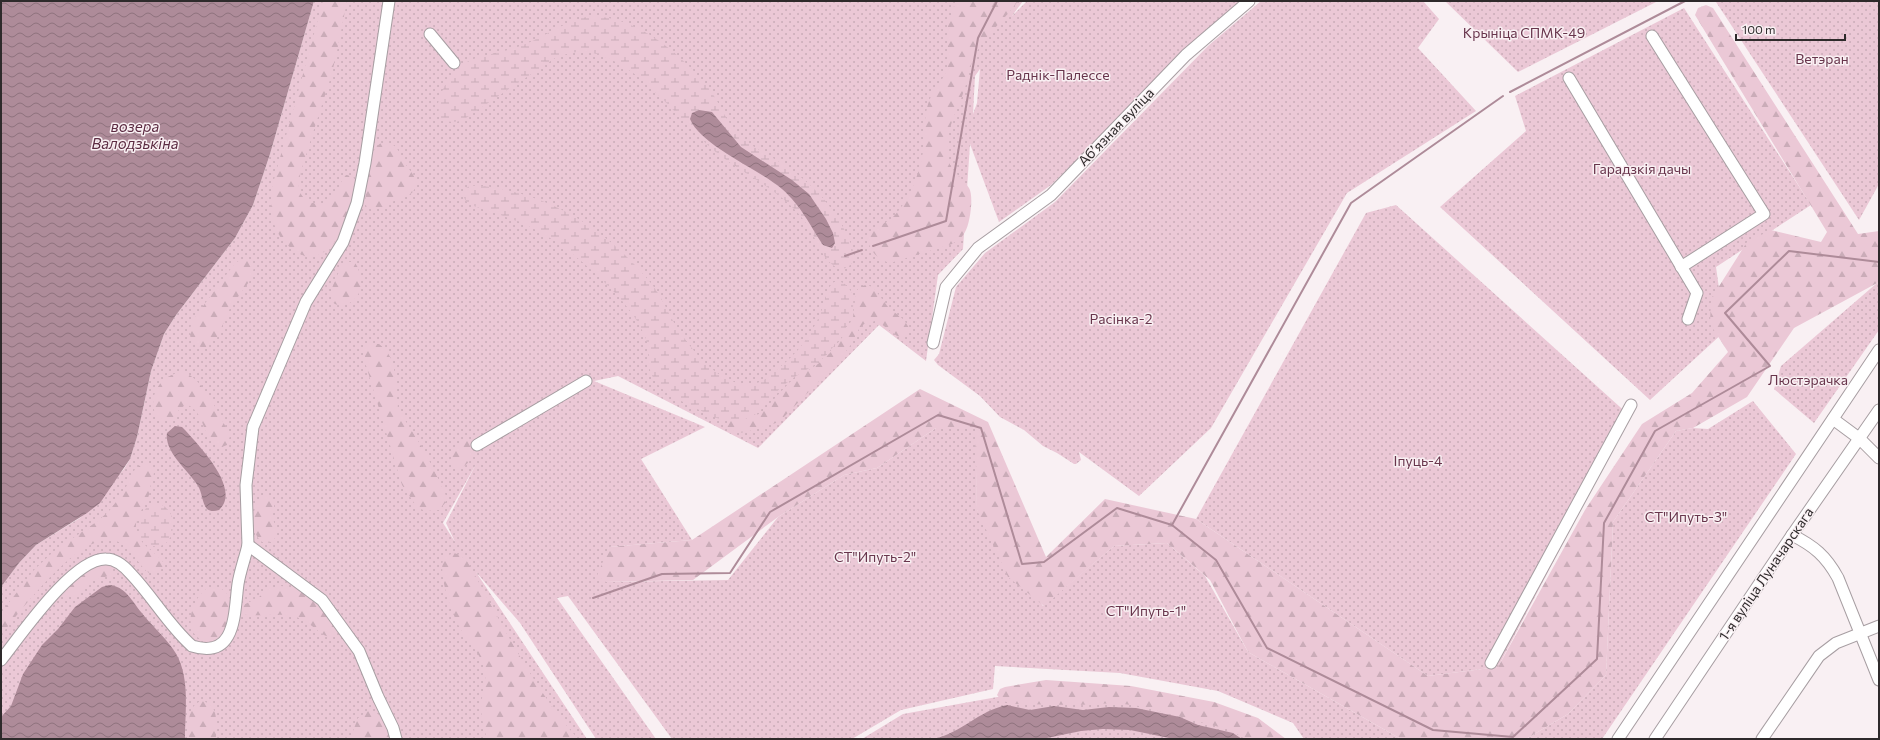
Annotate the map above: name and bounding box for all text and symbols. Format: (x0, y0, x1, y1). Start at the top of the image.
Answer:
scale bar (1736, 16, 1845, 42)
text: 100 m (1742, 22, 1776, 36)
park label: Крыніца СПМК-49 (1463, 24, 1585, 41)
park label: Ветэран (1795, 50, 1849, 67)
park label: Раднік-Палессе (1006, 66, 1110, 83)
street label: Абʼязная вуліца (1074, 84, 1157, 169)
water label: возера Валодзькіна (92, 117, 179, 152)
park label: Гарадзкія дачы (1593, 160, 1691, 177)
park label: Расінка-2 (1090, 310, 1153, 327)
park label: Люстэрачка (1768, 371, 1848, 388)
park label: Іпуць-4 (1394, 452, 1443, 469)
street label: 1-я вуліца Луначарскага (1715, 504, 1816, 643)
park label: СТ"Ипуть-3" (1645, 508, 1727, 525)
park label: СТ"Ипуть-2" (834, 548, 916, 565)
park label: СТ"Ипуть-1" (1106, 602, 1186, 619)

